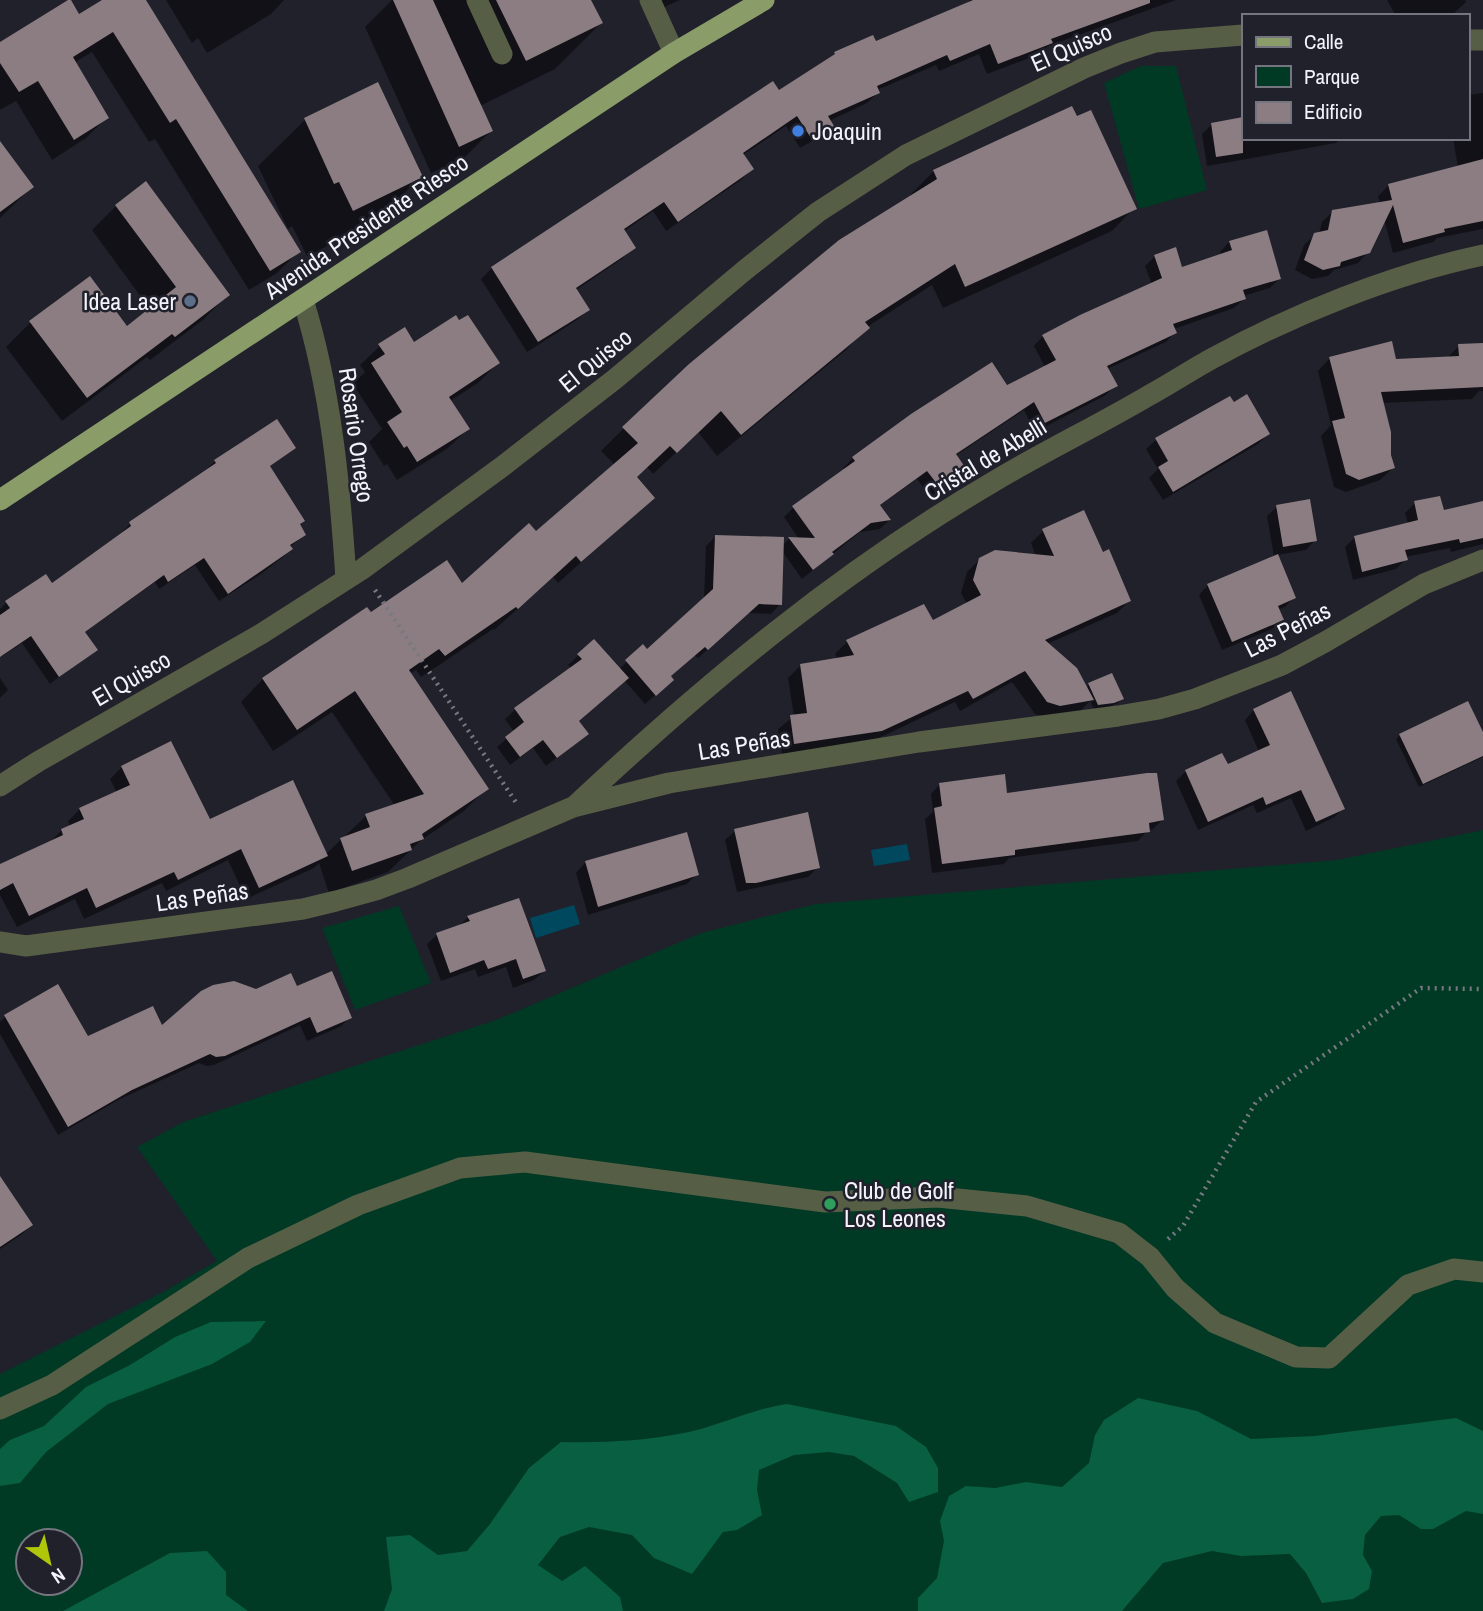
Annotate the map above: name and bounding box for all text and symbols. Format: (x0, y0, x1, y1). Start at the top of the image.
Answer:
legend (1242, 14, 1469, 140)
street label: El Quisco (1026, 15, 1116, 79)
text: Calle (1304, 27, 1343, 56)
text: Parque (1304, 62, 1360, 91)
text: Edificio (1304, 97, 1362, 126)
place label: Joaquin (812, 115, 882, 147)
marker: Joaquin (790, 123, 806, 139)
street label: Avenida Presidente Riesco (257, 146, 474, 307)
place label: Idea Laser (83, 285, 176, 317)
marker: Idea Laser (182, 293, 198, 309)
street label: El Quisco (552, 321, 638, 399)
street label: Rosario Orrego (332, 366, 382, 504)
street label: Cristal de Abelli (918, 410, 1052, 508)
street label: Las Peñas (1238, 594, 1336, 664)
street label: El Quisco (86, 643, 176, 713)
street label: Las Peñas (696, 721, 792, 767)
street label: Las Peñas (154, 874, 250, 918)
place label: Club de Golf Los Leones (844, 1174, 954, 1234)
marker: Club de Golf Los Leones (822, 1196, 838, 1212)
north arrow (14, 1527, 84, 1597)
text: N (47, 1562, 70, 1590)

